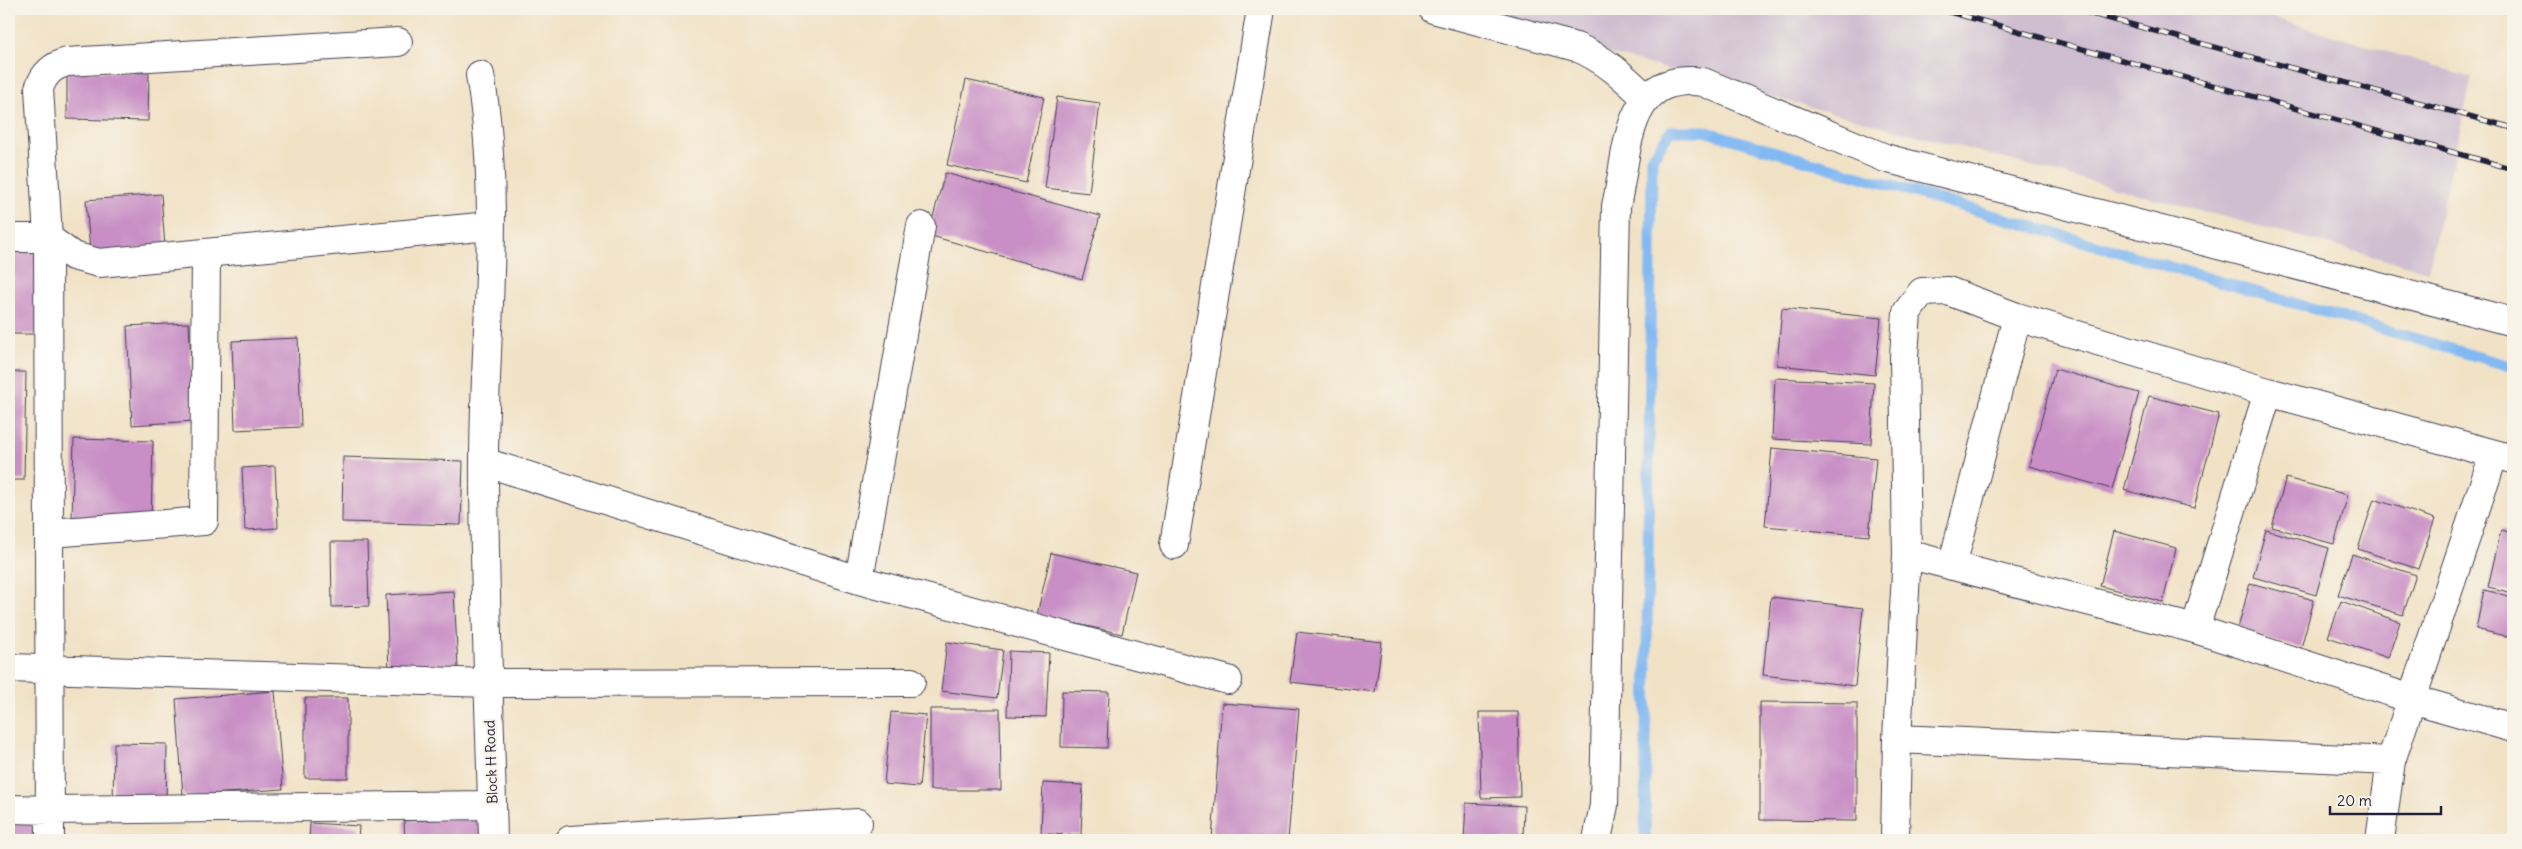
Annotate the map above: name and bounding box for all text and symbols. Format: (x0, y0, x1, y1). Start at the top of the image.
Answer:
street label: Block H Road (481, 720, 501, 804)
scale bar (2330, 784, 2441, 816)
text: 20 m (2337, 791, 2372, 810)

